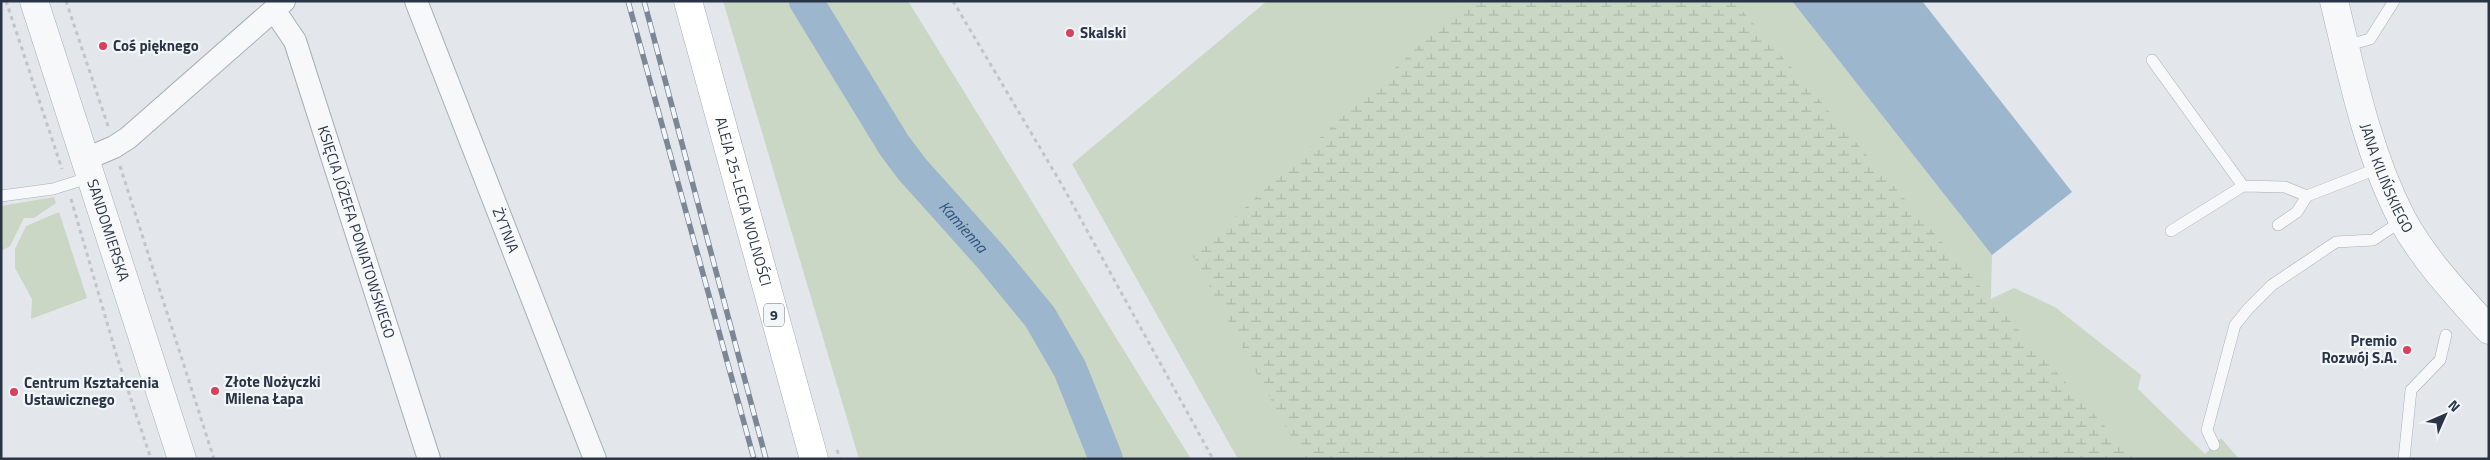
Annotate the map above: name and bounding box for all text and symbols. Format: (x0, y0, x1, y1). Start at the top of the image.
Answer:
place label: Skalski (1080, 21, 1126, 44)
marker: Skalski (1064, 27, 1076, 39)
place label: Coś pięknego (113, 34, 199, 57)
marker: Coś pięknego (97, 40, 109, 52)
street label: ALEJA 25-LECIA WOLNOŚCI (709, 114, 778, 289)
street label: JANA KILIŃSKIEGO (2354, 120, 2420, 237)
street label: KSIĘCIA JÓZEFA PONIATOWSKIEGO (312, 122, 402, 341)
street label: SANDOMIERSKA (81, 176, 136, 284)
water label: Kamienna (934, 195, 994, 259)
street label: ŻYTNIA (487, 204, 525, 256)
road number: 9 (764, 304, 784, 326)
place label: Premio Rozwój S.A. (2321, 329, 2397, 369)
marker: Premio Rozwój S.A. (2401, 344, 2413, 356)
place label: Złote Nożyczki Milena Łapa (225, 370, 321, 410)
place label: Centrum Kształcenia Ustawicznego (24, 371, 159, 411)
marker: Złote Nożyczki Milena Łapa (209, 385, 221, 397)
marker: Centrum Kształcenia Ustawicznego (8, 386, 20, 398)
north arrow (2420, 390, 2470, 440)
text: N (2444, 395, 2465, 416)

